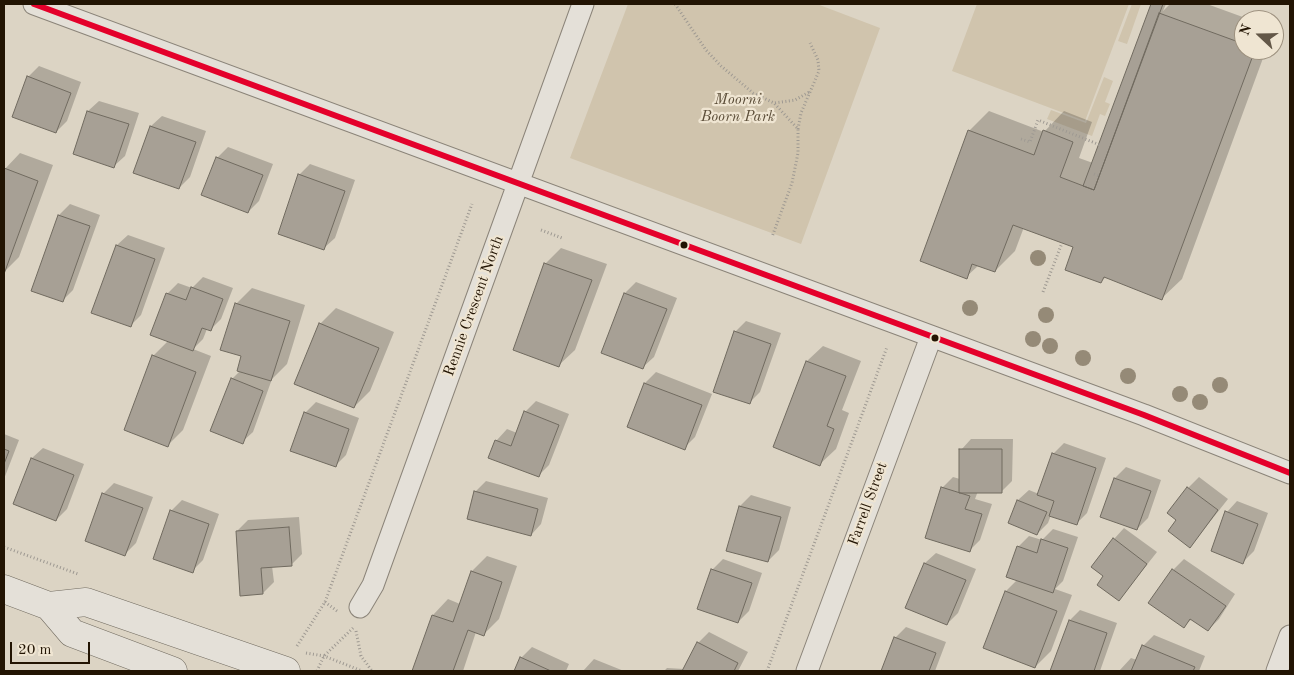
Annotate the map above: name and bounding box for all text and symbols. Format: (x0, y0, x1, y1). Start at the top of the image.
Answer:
north arrow (1234, 10, 1284, 60)
text: N (1237, 22, 1254, 37)
park label: Moorni Boorn Park (701, 91, 775, 126)
street label: Rennie Crescent North (440, 233, 508, 379)
unlabelled marker (679, 240, 689, 250)
unlabelled marker (930, 333, 940, 343)
street label: Farrell Street (845, 460, 891, 548)
scale bar (12, 632, 92, 664)
text: 20 m (18, 643, 52, 658)

